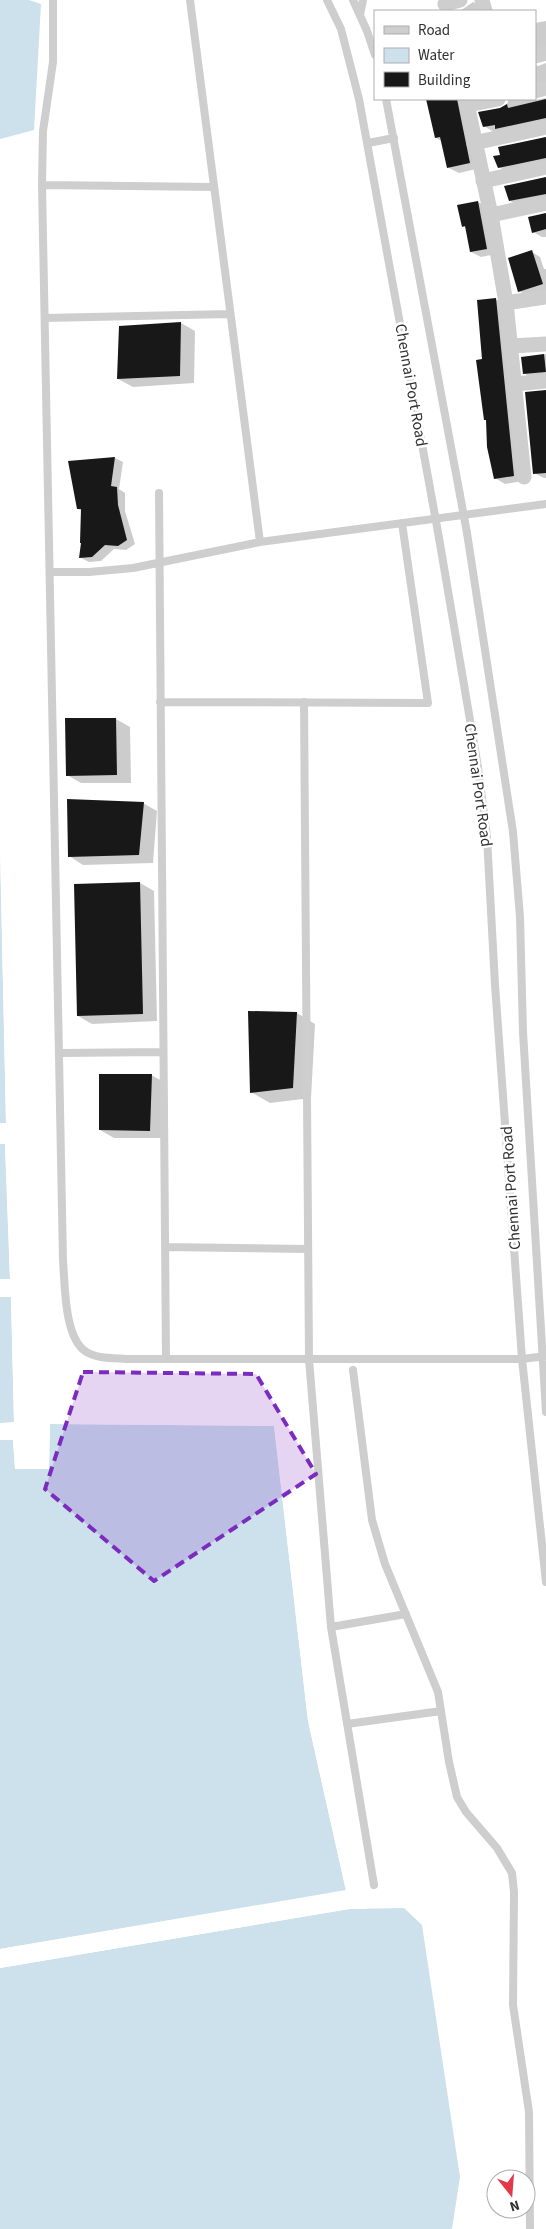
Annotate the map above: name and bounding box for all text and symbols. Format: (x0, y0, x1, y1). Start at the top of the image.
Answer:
legend (374, 10, 536, 100)
text: Road (418, 20, 450, 41)
text: Water (418, 45, 455, 66)
text: Building (418, 70, 471, 91)
street label: Chennai Port Road (389, 322, 433, 448)
street label: Chennai Port Road (458, 722, 498, 848)
street label: Chennai Port Road (496, 1125, 526, 1251)
north arrow (486, 2169, 536, 2219)
text: N (507, 2195, 522, 2216)

